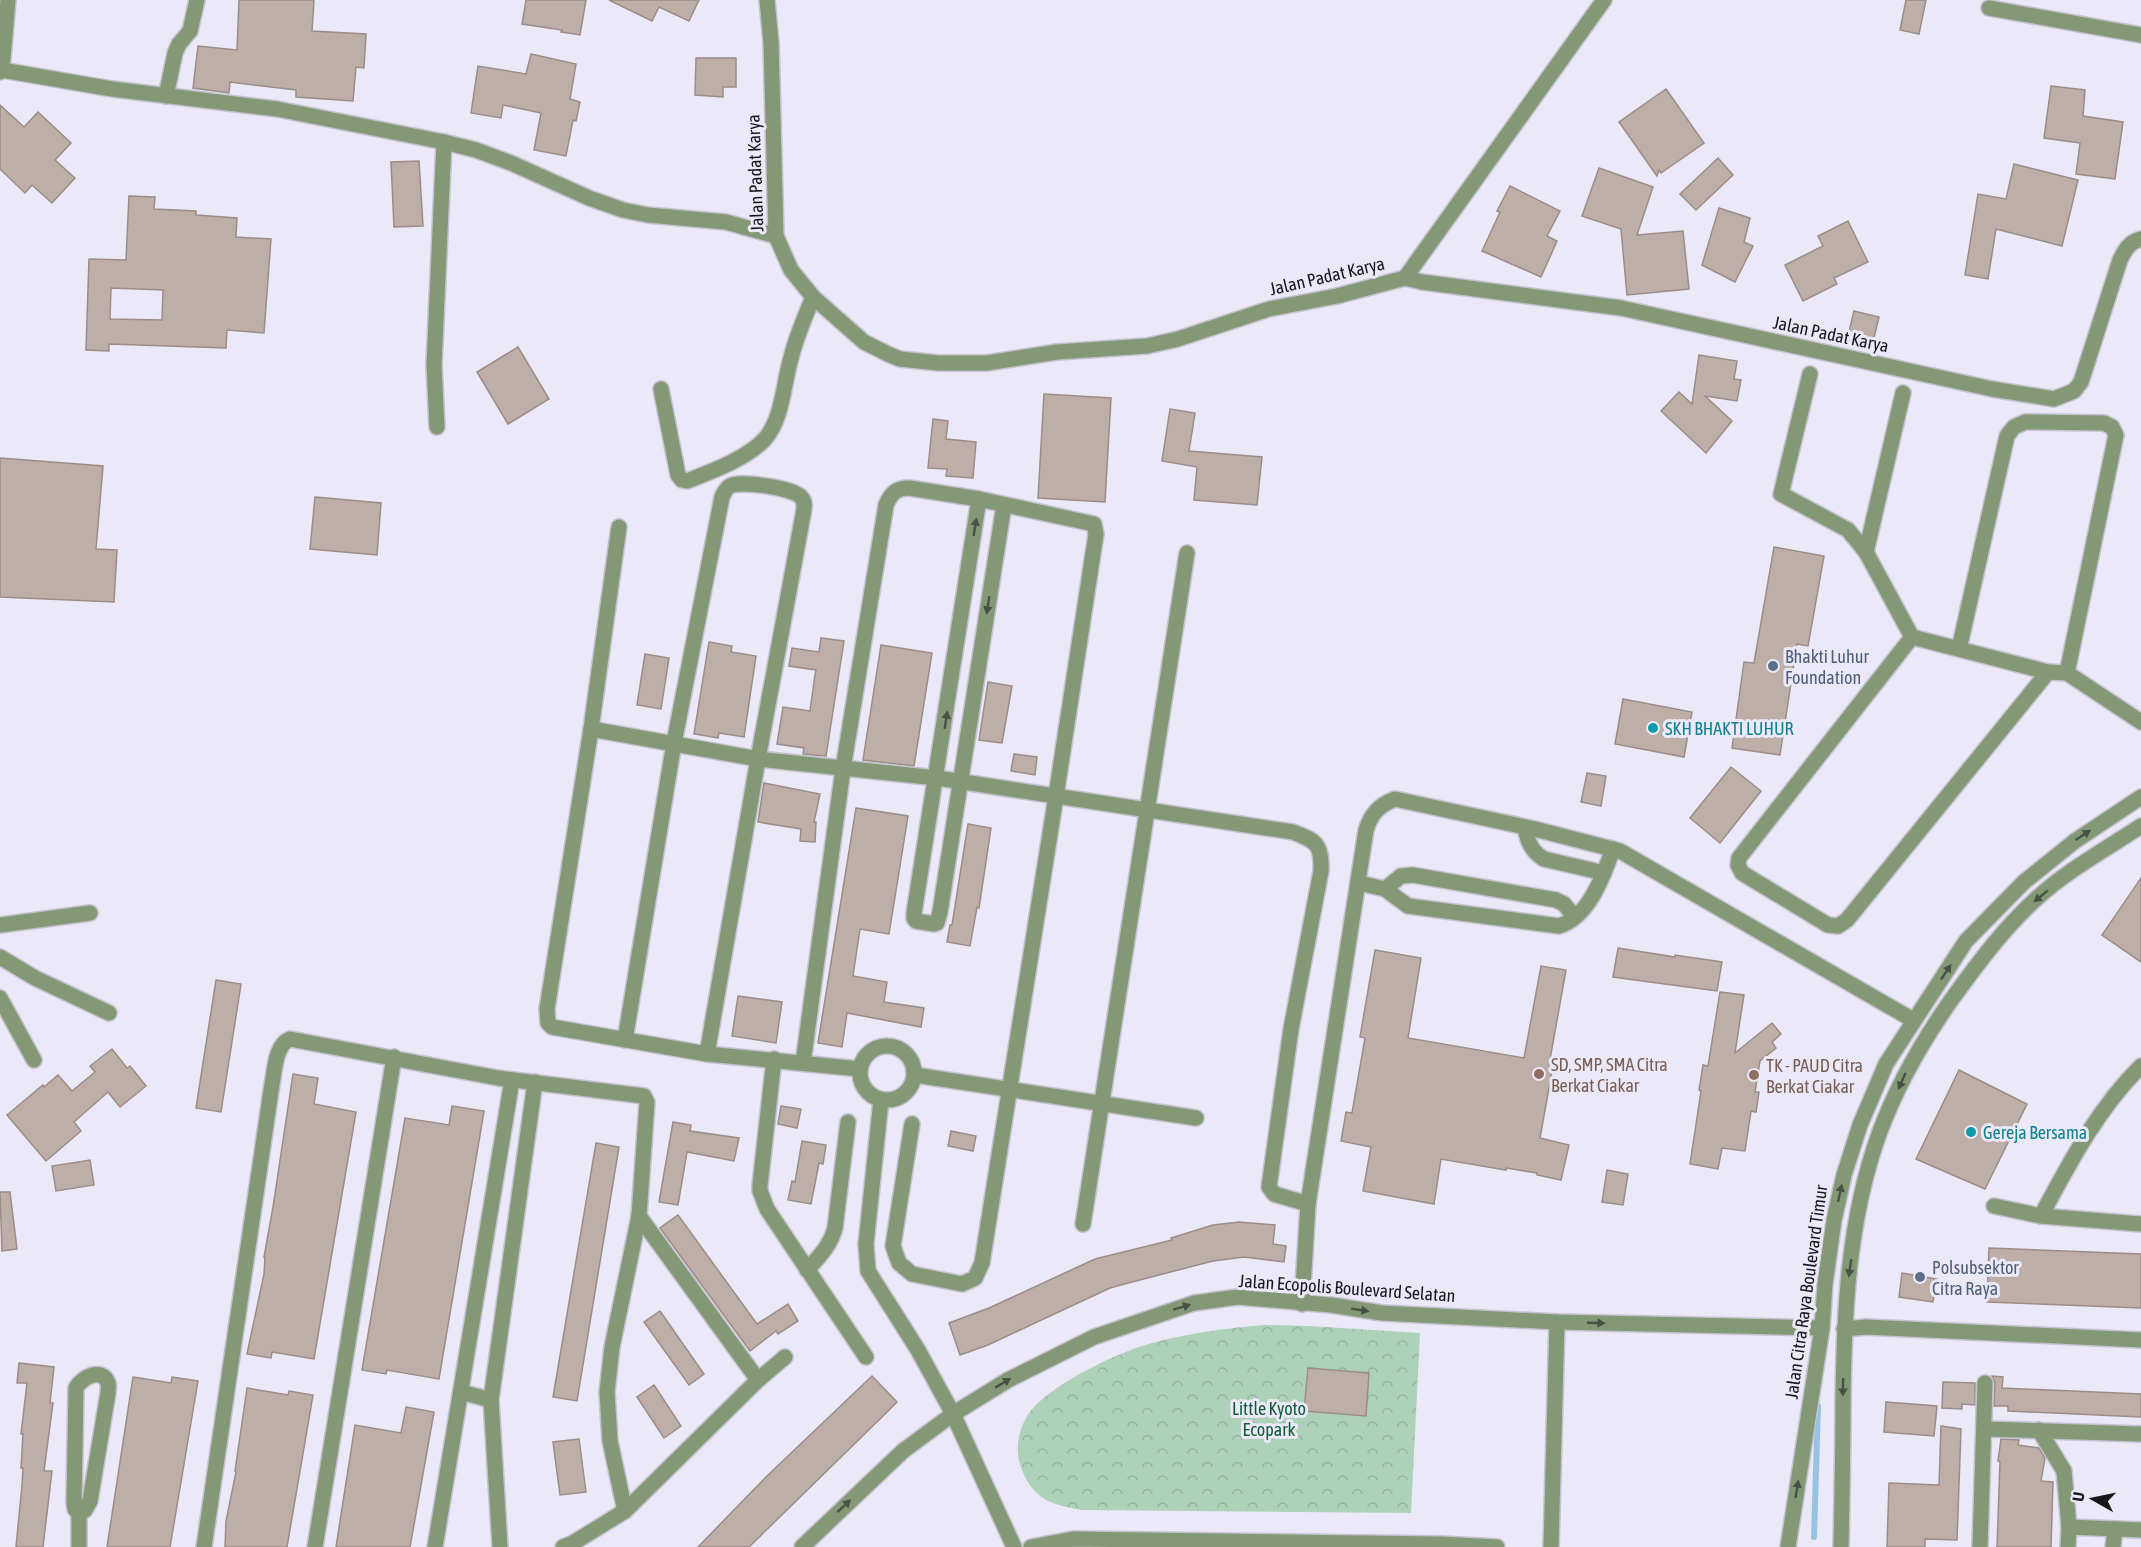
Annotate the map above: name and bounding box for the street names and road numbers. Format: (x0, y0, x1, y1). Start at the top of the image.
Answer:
street label: Jalan Padat Karya (742, 114, 768, 232)
street label: Jalan Padat Karya (1267, 253, 1387, 299)
street label: Jalan Padat Karya (1771, 312, 1891, 356)
street label: Jalan Citra Raya Boulevard Timur (1781, 1183, 1832, 1400)
street label: Jalan Ecopolis Boulevard Selatan (1238, 1270, 1456, 1306)

